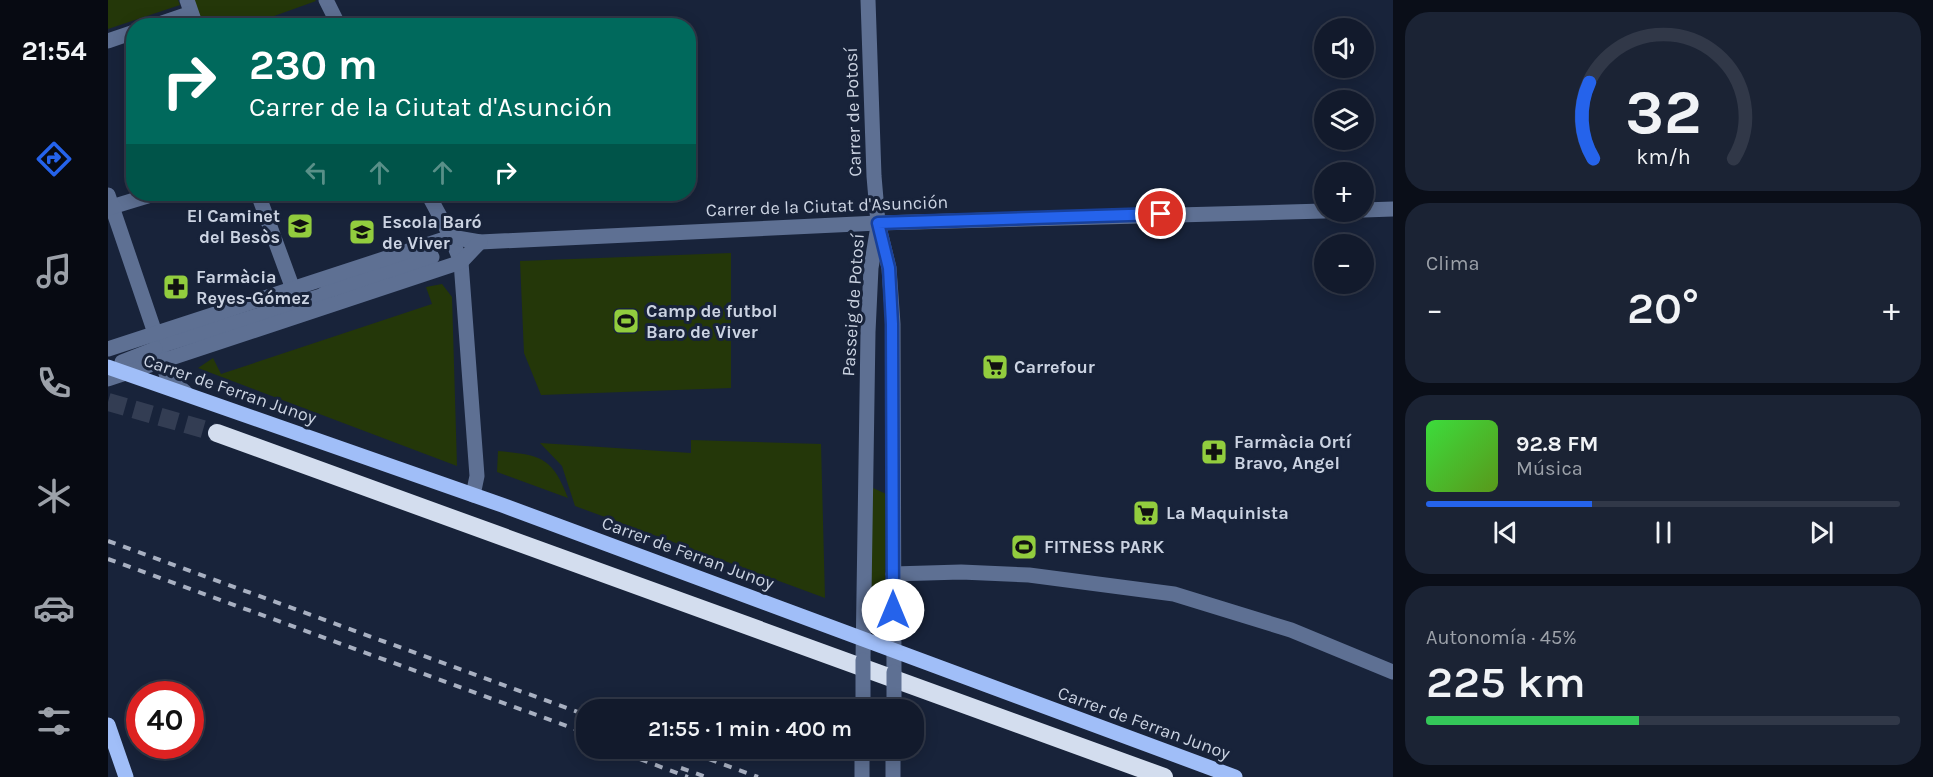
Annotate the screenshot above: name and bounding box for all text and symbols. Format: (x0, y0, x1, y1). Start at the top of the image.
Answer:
map controls (1314, 18, 1374, 294)
button: sound (1314, 18, 1374, 78)
text: 21:54 (21, 35, 87, 67)
text: 230 m (249, 40, 378, 90)
icon: right (150, 42, 228, 120)
street label: Carrer de Potosí (840, 46, 866, 177)
text: 32 (1625, 76, 1701, 149)
button: layers (1314, 90, 1374, 150)
text: Carrer de la Ciutat d'Asunción (249, 91, 613, 123)
icon: directions (33, 138, 75, 180)
text: km/h (1636, 144, 1690, 169)
icon: left (300, 156, 333, 189)
icon: ahead (363, 156, 396, 189)
icon: ahead (426, 156, 459, 189)
icon: right (489, 156, 522, 189)
button: + (1314, 162, 1374, 222)
pin (1135, 188, 1186, 239)
street label: Carrer de la Ciutat d'Asunción (705, 191, 949, 221)
icon: arrive (1144, 197, 1177, 230)
place label: El Caminet del Besòs (187, 205, 280, 248)
school or university icon: El Caminet del Besòs (285, 211, 315, 241)
place label: Escola Baró de Viver (382, 211, 482, 254)
school or university icon: Escola Baró de Viver (347, 217, 377, 247)
street label: Passeig de Potosí (837, 232, 869, 377)
button: − (1314, 234, 1374, 294)
icon: music (33, 250, 75, 292)
text: Clima (1426, 252, 1480, 275)
place label: Farmàcia Reyes-Gómez (196, 266, 310, 309)
pharmacy icon: Farmàcia Reyes-Gómez (161, 272, 191, 302)
text: 20° (1627, 282, 1699, 334)
text: − (1426, 290, 1443, 328)
text: + (1883, 290, 1900, 328)
place label: Camp de futbol Baro de Viver (646, 300, 777, 343)
sports icon: Camp de futbol Baro de Viver (611, 306, 641, 336)
street label: Carrer de Ferran Junoy (141, 349, 320, 429)
supermarket icon: Carrefour (980, 352, 1010, 382)
place label: Carrefour (1014, 356, 1095, 378)
icon: phone (33, 362, 75, 404)
place label: Farmàcia Ortí Bravo, Angel (1234, 431, 1353, 474)
text: 92.8 FM (1516, 431, 1599, 457)
pharmacy icon: Farmàcia Ortí Bravo, Angel (1199, 437, 1229, 467)
text: Música (1516, 457, 1583, 480)
icon: climate (33, 475, 75, 517)
supermarket icon: La Maquinista (1131, 498, 1161, 528)
place label: La Maquinista (1166, 502, 1289, 524)
street label: Carrer de Ferran Junoy (599, 512, 778, 595)
icon: previous (1489, 516, 1522, 549)
icon: pause (1647, 516, 1680, 549)
icon: next (1805, 516, 1838, 549)
sports icon: FITNESS PARK (1009, 532, 1039, 562)
place label: FITNESS PARK (1044, 536, 1164, 558)
position arrow (861, 578, 925, 642)
icon: car (33, 587, 75, 629)
text: Autonomía · 45% (1426, 626, 1577, 649)
text: 225 km (1426, 656, 1586, 708)
speed limit sign: 40 (126, 681, 204, 759)
street label: Carrer de Ferran Junoy (1055, 682, 1234, 765)
icon: filters (33, 700, 75, 742)
text: 21:55 · 1 min · 400 m (648, 716, 852, 742)

